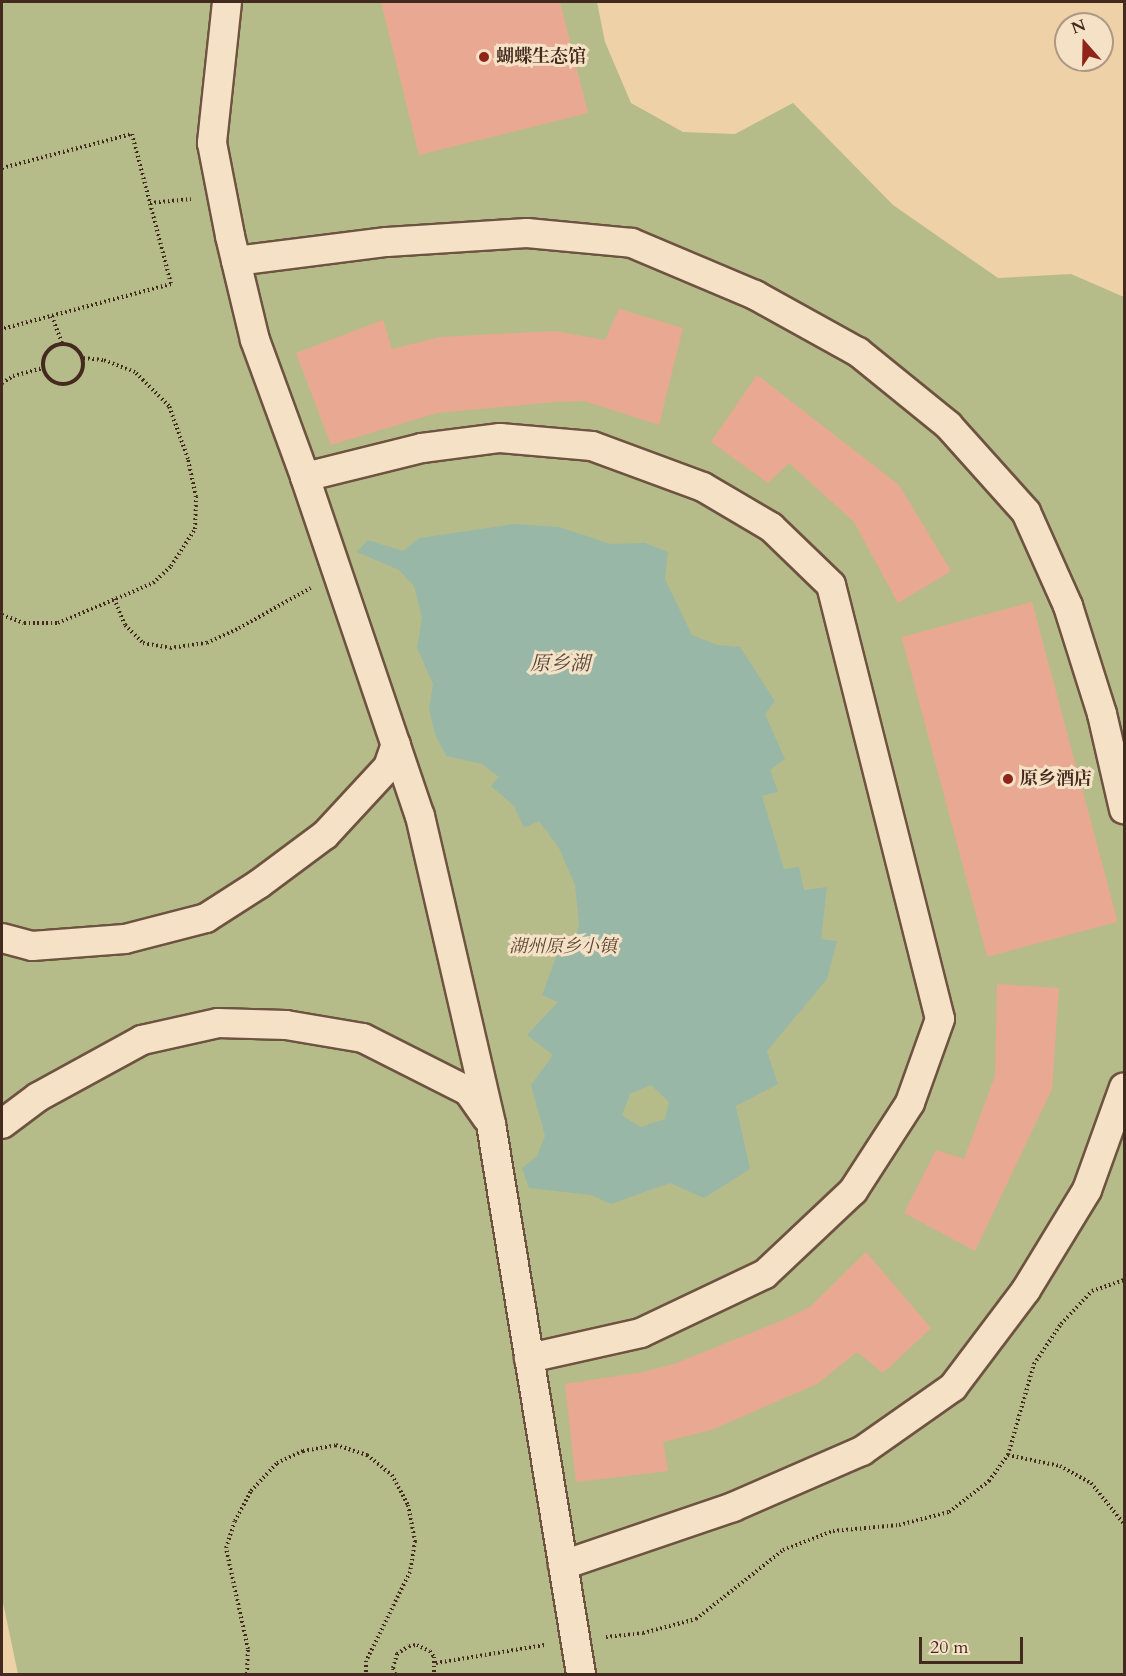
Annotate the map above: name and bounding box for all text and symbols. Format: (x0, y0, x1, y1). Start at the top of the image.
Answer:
north arrow (1054, 12, 1114, 72)
text: N (1068, 14, 1089, 40)
place label: 蝴蝶生态馆 (496, 46, 586, 68)
marker: 蝴蝶生态馆 (477, 50, 491, 64)
water label: 原乡湖 (530, 651, 590, 675)
place label: 原乡酒店 (1020, 768, 1092, 790)
marker: 原乡酒店 (1001, 772, 1015, 786)
park label: 湖州原乡小镇 (509, 936, 617, 958)
scale bar (922, 1625, 1026, 1663)
text: 20 m (930, 1635, 969, 1660)

